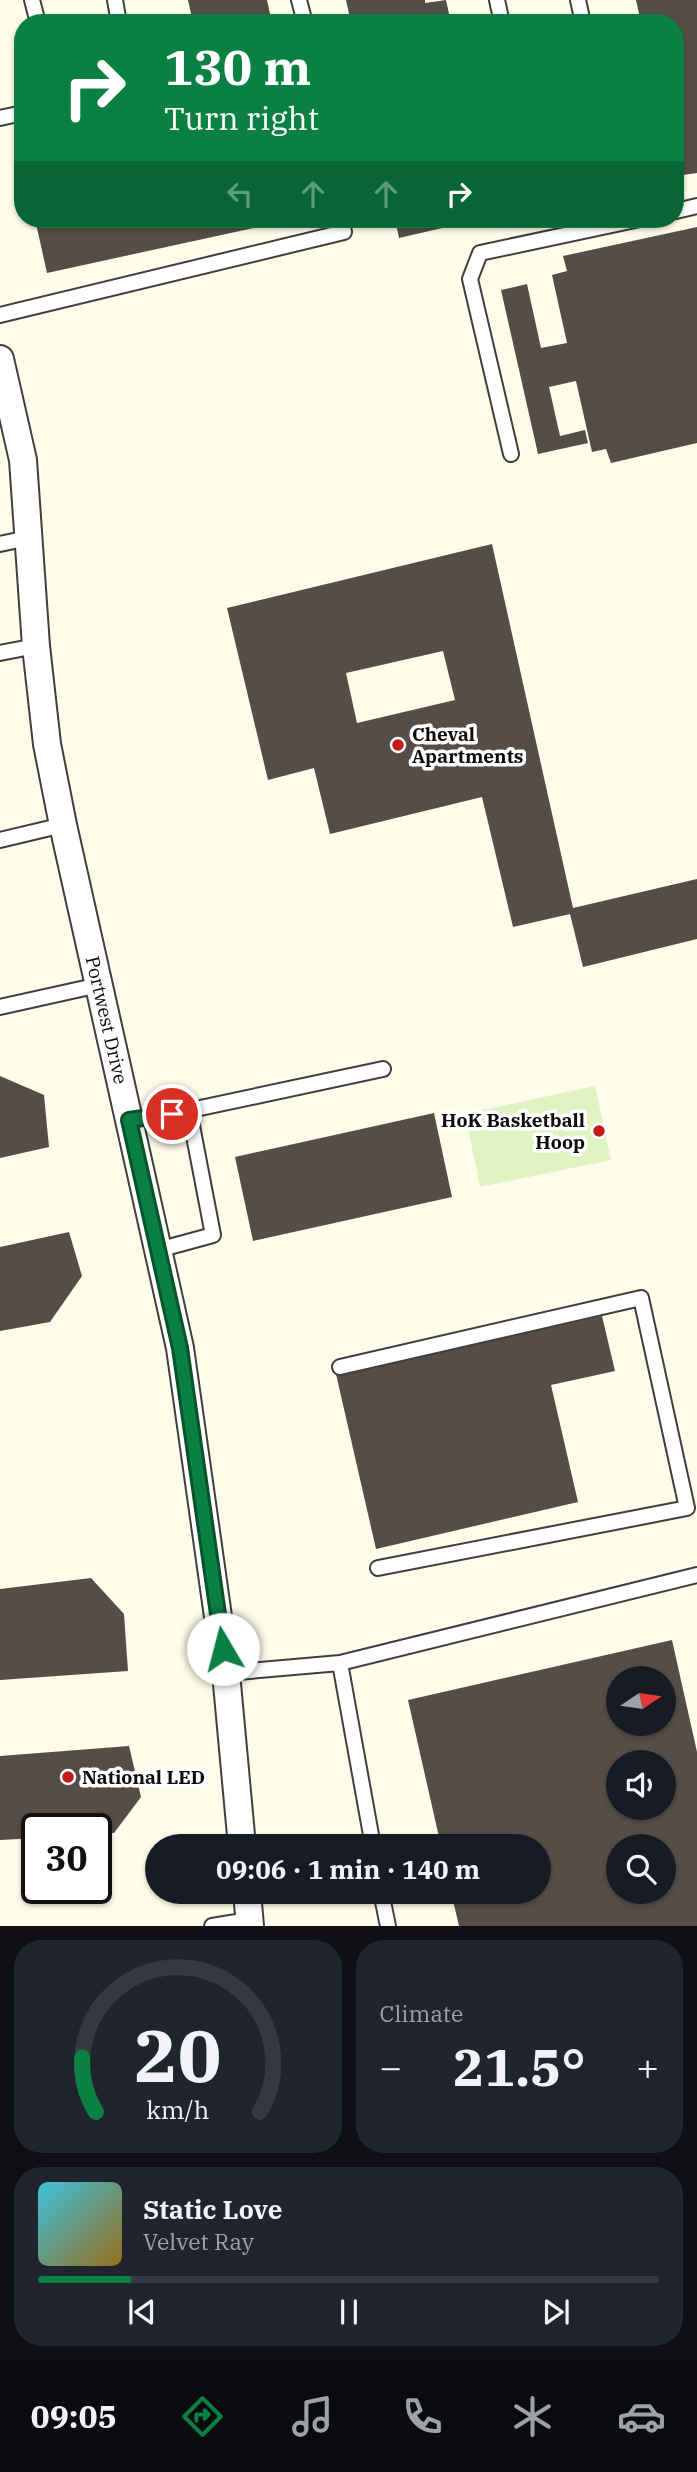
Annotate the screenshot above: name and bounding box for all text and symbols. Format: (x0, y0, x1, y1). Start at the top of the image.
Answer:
text: 130 m (164, 35, 311, 98)
icon: right (49, 42, 140, 133)
text: Turn right (164, 97, 319, 139)
icon: left (221, 175, 259, 213)
icon: ahead (294, 175, 332, 213)
icon: ahead (367, 175, 405, 213)
icon: right (440, 175, 478, 213)
place label: Cheval Apartments (412, 722, 523, 768)
marker: Cheval Apartments (390, 737, 406, 753)
street label: Portwest Drive (81, 954, 133, 1086)
pin (142, 1084, 202, 1144)
icon: arrive (153, 1095, 191, 1133)
place label: HoK Basketball Hoop (441, 1108, 585, 1154)
marker: HoK Basketball Hoop (591, 1123, 607, 1139)
position arrow (186, 1612, 260, 1686)
north arrow (606, 1666, 676, 1736)
map controls (606, 1666, 676, 1904)
button: sound (606, 1750, 676, 1820)
place label: National LED (82, 1765, 205, 1789)
marker: National LED (60, 1769, 76, 1785)
speed limit sign: 30 (21, 1813, 112, 1904)
button: search (606, 1834, 676, 1904)
text: 09:06 · 1 min · 140 m (216, 1852, 480, 1886)
text: Climate (380, 1998, 463, 2028)
text: 20 (134, 2008, 221, 2103)
text: 21.5° (453, 2033, 586, 2100)
text: − (380, 2042, 402, 2091)
text: + (636, 2042, 659, 2091)
text: km/h (146, 2093, 209, 2126)
text: Static Love (143, 2192, 282, 2226)
text: Velvet Ray (143, 2226, 254, 2256)
icon: previous (123, 2293, 161, 2331)
icon: pause (330, 2293, 368, 2331)
icon: next (537, 2293, 575, 2331)
icon: directions (178, 2392, 227, 2441)
icon: music (288, 2392, 337, 2441)
icon: phone (398, 2392, 447, 2441)
icon: climate (508, 2392, 557, 2441)
icon: car (617, 2392, 666, 2441)
text: 09:05 (30, 2395, 117, 2437)

